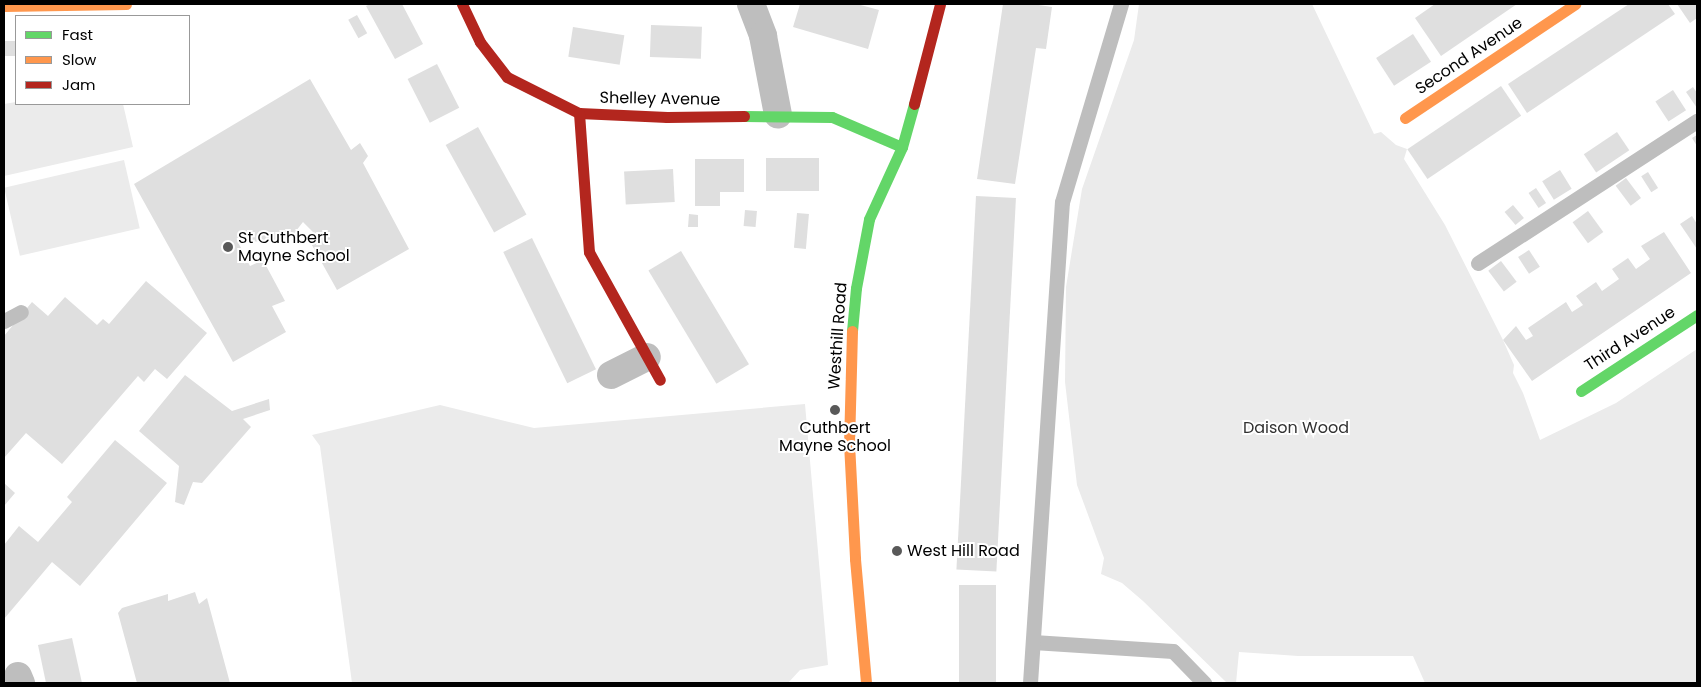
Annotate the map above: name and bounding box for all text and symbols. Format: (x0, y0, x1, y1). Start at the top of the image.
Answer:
street label: Second Avenue (1412, 13, 1526, 99)
legend (15, 15, 190, 105)
text: Fast (62, 24, 93, 45)
text: Slow (62, 49, 96, 70)
text: Jam (62, 74, 96, 95)
street label: Shelley Avenue (599, 88, 721, 110)
place label: St Cuthbert Mayne School (238, 228, 350, 266)
marker: St Cuthbert Mayne School (222, 241, 234, 253)
street label: Westhill Road (825, 282, 851, 390)
street label: Third Avenue (1581, 303, 1679, 375)
marker: Cuthbert Mayne School (829, 404, 841, 416)
place label: Cuthbert Mayne School (779, 418, 891, 456)
park label: Daison Wood (1243, 418, 1349, 438)
place label: West Hill Road (907, 541, 1020, 561)
marker: West Hill Road (891, 545, 903, 557)

